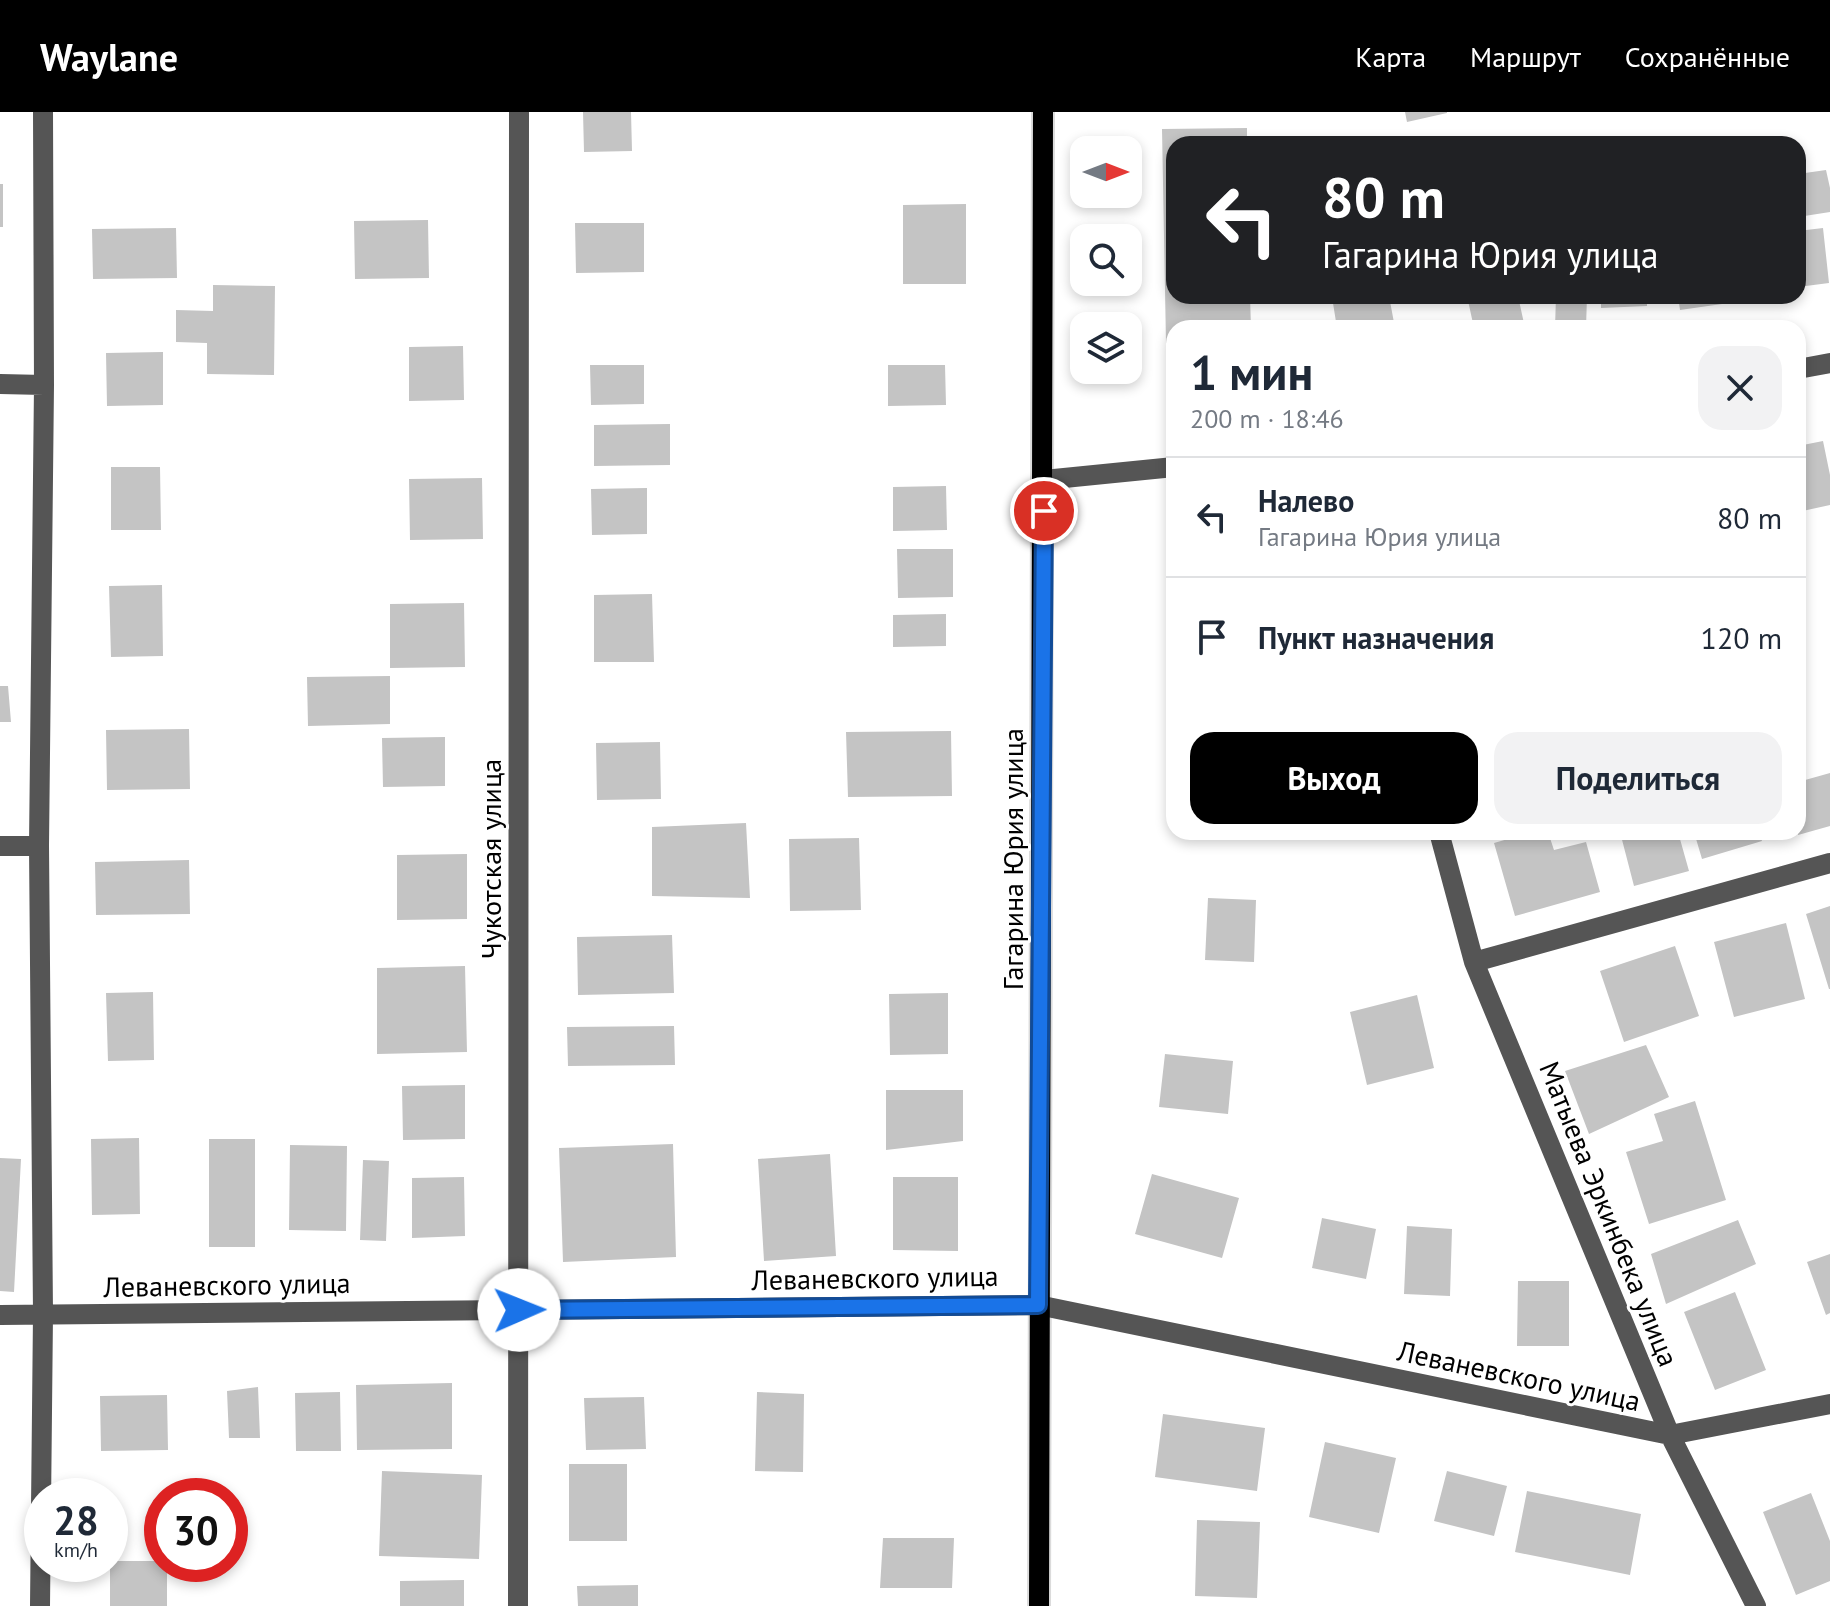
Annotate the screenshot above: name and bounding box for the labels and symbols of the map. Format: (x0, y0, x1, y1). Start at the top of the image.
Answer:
north arrow (1070, 136, 1142, 208)
pin (1010, 477, 1078, 545)
street label: Гагарина Юрия улица (994, 728, 1031, 990)
street label: Чукотская улица (472, 759, 509, 959)
street label: Матыева Эркинбека улица (1531, 1056, 1688, 1372)
street label: Леваневского улица (750, 1257, 999, 1298)
street label: Леваневского улица (102, 1264, 351, 1305)
position arrow (477, 1268, 561, 1352)
street label: Леваневского улица (1393, 1332, 1644, 1419)
speed limit sign: 30 (144, 1478, 248, 1582)

